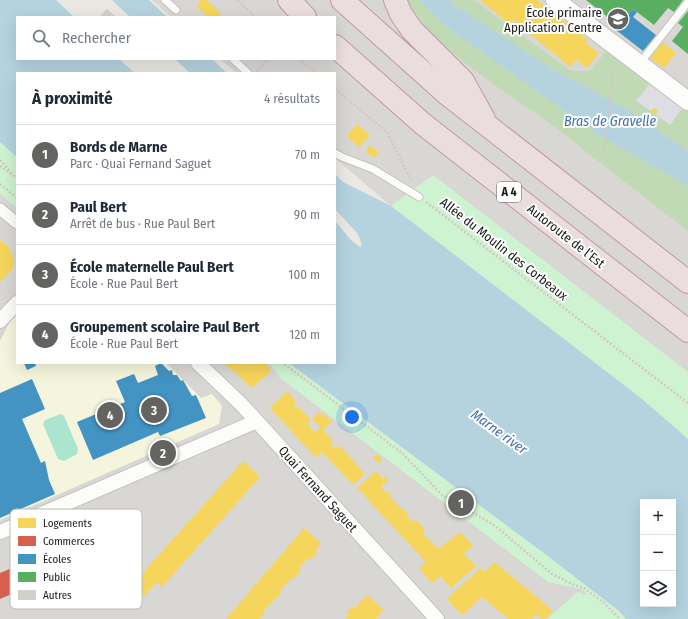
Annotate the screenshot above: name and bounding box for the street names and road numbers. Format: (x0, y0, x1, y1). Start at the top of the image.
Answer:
road number: A 4 (497, 182, 521, 202)
street label: Allée du Moulin des Corbeaux (437, 195, 571, 304)
street label: Autoroute de l’Est (524, 201, 608, 271)
street label: Quai Fernand Saguet (276, 443, 361, 535)

